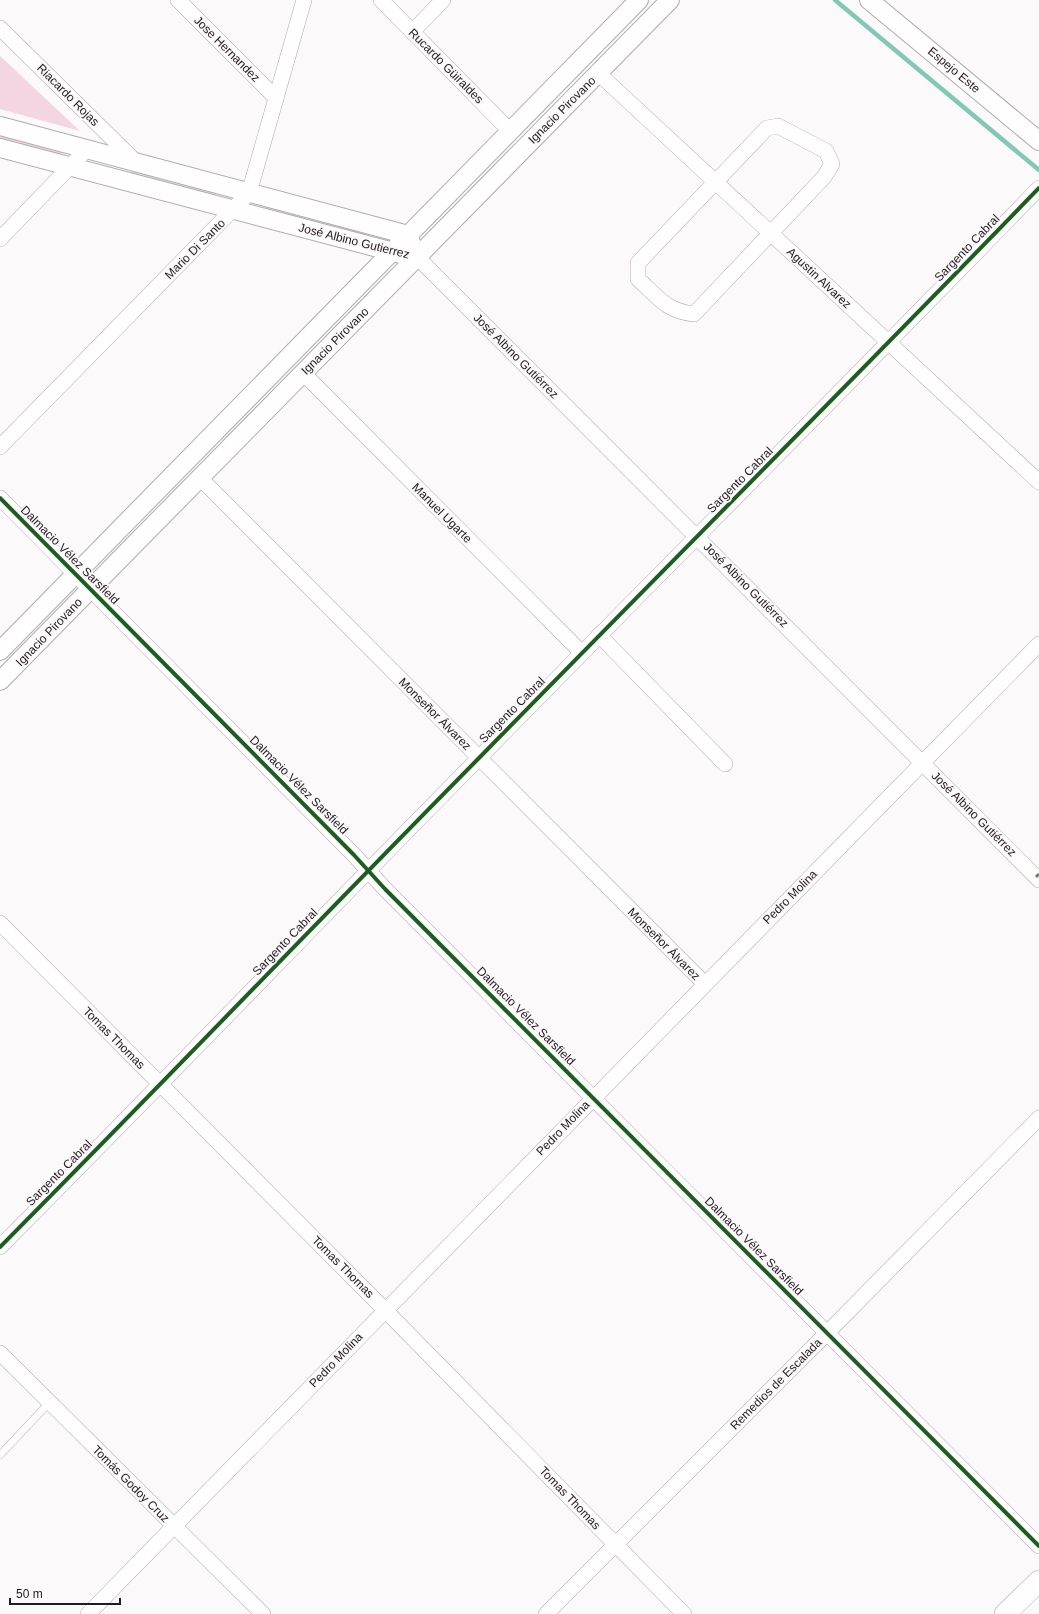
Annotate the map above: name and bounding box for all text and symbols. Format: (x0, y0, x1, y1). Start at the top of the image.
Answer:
street label: Jose Hernandez (191, 13, 263, 85)
street label: Rucardo Güiraldes (406, 26, 486, 106)
street label: Espejo Este (925, 44, 983, 96)
street label: Riacardo Rojas (34, 61, 102, 129)
street label: Ignacio Pirovano (525, 73, 599, 147)
street label: Sargento Cabral (932, 212, 1002, 284)
street label: Mario Di Santo (162, 216, 228, 282)
street label: José Albino Gutierrez (297, 220, 411, 262)
street label: Agustin Alvarez (784, 245, 854, 311)
street label: Ignacio Pirovano (298, 304, 372, 378)
street label: José Albino Gutiérrez (471, 311, 561, 401)
street label: Sargento Cabral (704, 444, 776, 516)
street label: Manuel Ugarte (409, 480, 475, 546)
street label: Dalmacio Vélez Sarsfield (18, 503, 122, 607)
street label: José Albino Gutiérrez (701, 540, 791, 630)
street label: Ignacio Pirovano (13, 595, 85, 669)
street label: Monseñor Álvarez (396, 674, 475, 753)
street label: Sargento Cabral (476, 674, 548, 746)
street label: Dalmacio Vélez Sarsfield (247, 733, 351, 837)
street label: José Albino Gutiérrez (929, 769, 1019, 859)
street label: Pedro Molina (760, 867, 820, 927)
street label: Monseñor Álvarez (625, 904, 704, 983)
street label: Sargento Cabral (250, 906, 320, 978)
street label: Dalmacio Vélez Sarsfield (474, 964, 578, 1068)
street label: Tomas Thomas (80, 1004, 148, 1072)
street label: Pedro Molina (533, 1097, 593, 1158)
street label: Sargento Cabral (23, 1137, 95, 1209)
street label: Dalmacio Vélez Sarsfield (702, 1194, 806, 1298)
street label: Tomas Thomas (309, 1233, 377, 1301)
street label: Pedro Molina (306, 1329, 366, 1390)
street label: Remedios de Escalada (727, 1335, 825, 1433)
street label: Tomás Godoy Cruz (90, 1443, 172, 1525)
street label: Tomas Thomas (537, 1464, 603, 1532)
scale bar (10, 1580, 120, 1606)
text: 50 m (16, 1587, 43, 1601)

